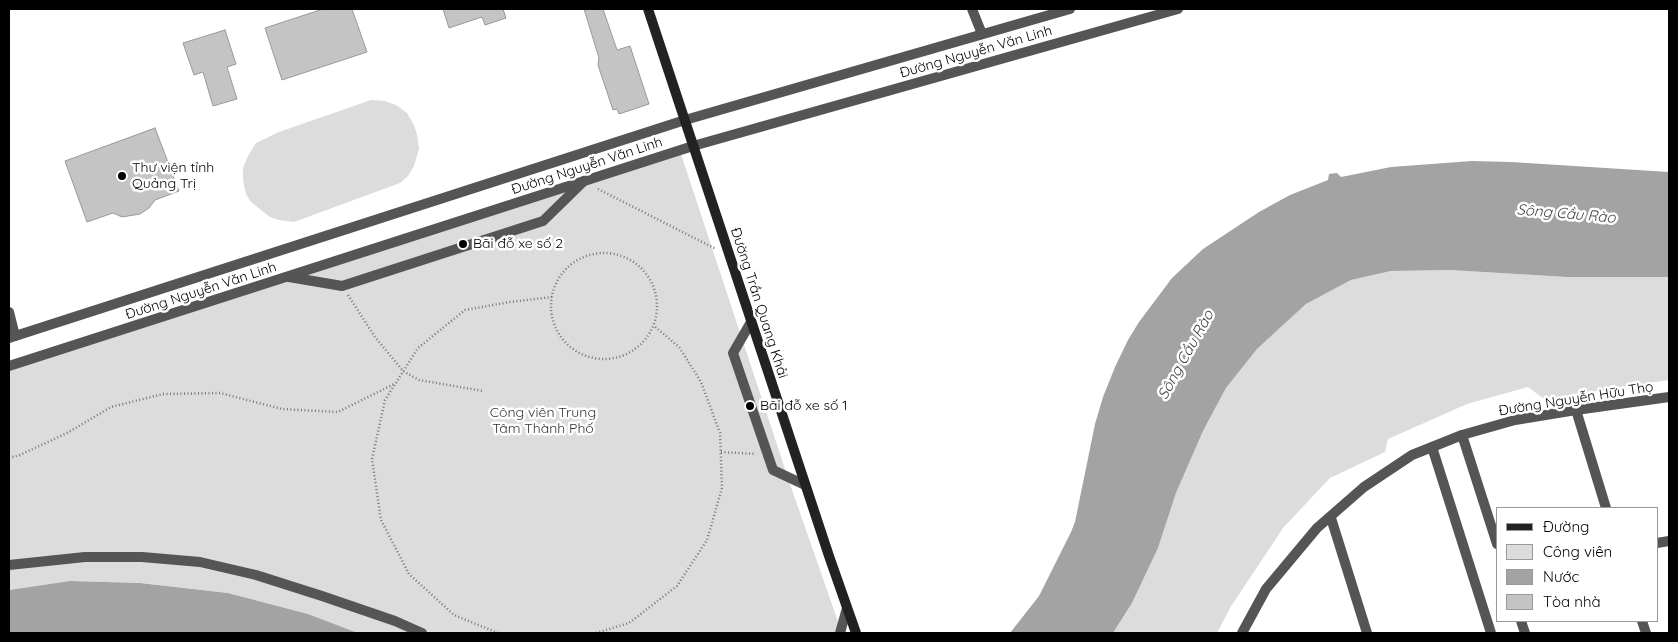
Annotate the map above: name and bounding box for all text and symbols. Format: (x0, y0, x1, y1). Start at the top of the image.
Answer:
street label: Đường Nguyễn Văn Linh (898, 22, 1054, 82)
street label: Đường Nguyễn Văn Linh (509, 134, 665, 198)
place label: Thư viện tỉnh Quảng Trị (132, 160, 214, 192)
marker: Thư viện tỉnh Quảng Trị (116, 170, 128, 182)
water label: Sông Cầu Rào (1516, 201, 1616, 227)
street label: Đường Trần Quang Khải (727, 226, 791, 380)
place label: Bãi đỗ xe số 2 (473, 236, 563, 252)
marker: Bãi đỗ xe số 2 (457, 238, 469, 250)
street label: Đường Nguyễn Văn Linh (123, 259, 279, 323)
water label: Sông Cầu Rào (1154, 307, 1218, 403)
street label: Đường Nguyễn Hữu Thọ (1497, 378, 1655, 420)
place label: Bãi đỗ xe số 1 (760, 398, 848, 414)
marker: Bãi đỗ xe số 1 (744, 400, 756, 412)
park label: Công viên Trung Tâm Thành Phố (490, 405, 596, 438)
legend (1496, 507, 1658, 622)
text: Đường (1543, 517, 1589, 536)
text: Công viên (1543, 542, 1612, 561)
text: Nước (1543, 567, 1579, 586)
text: Tòa nhà (1543, 592, 1601, 611)

